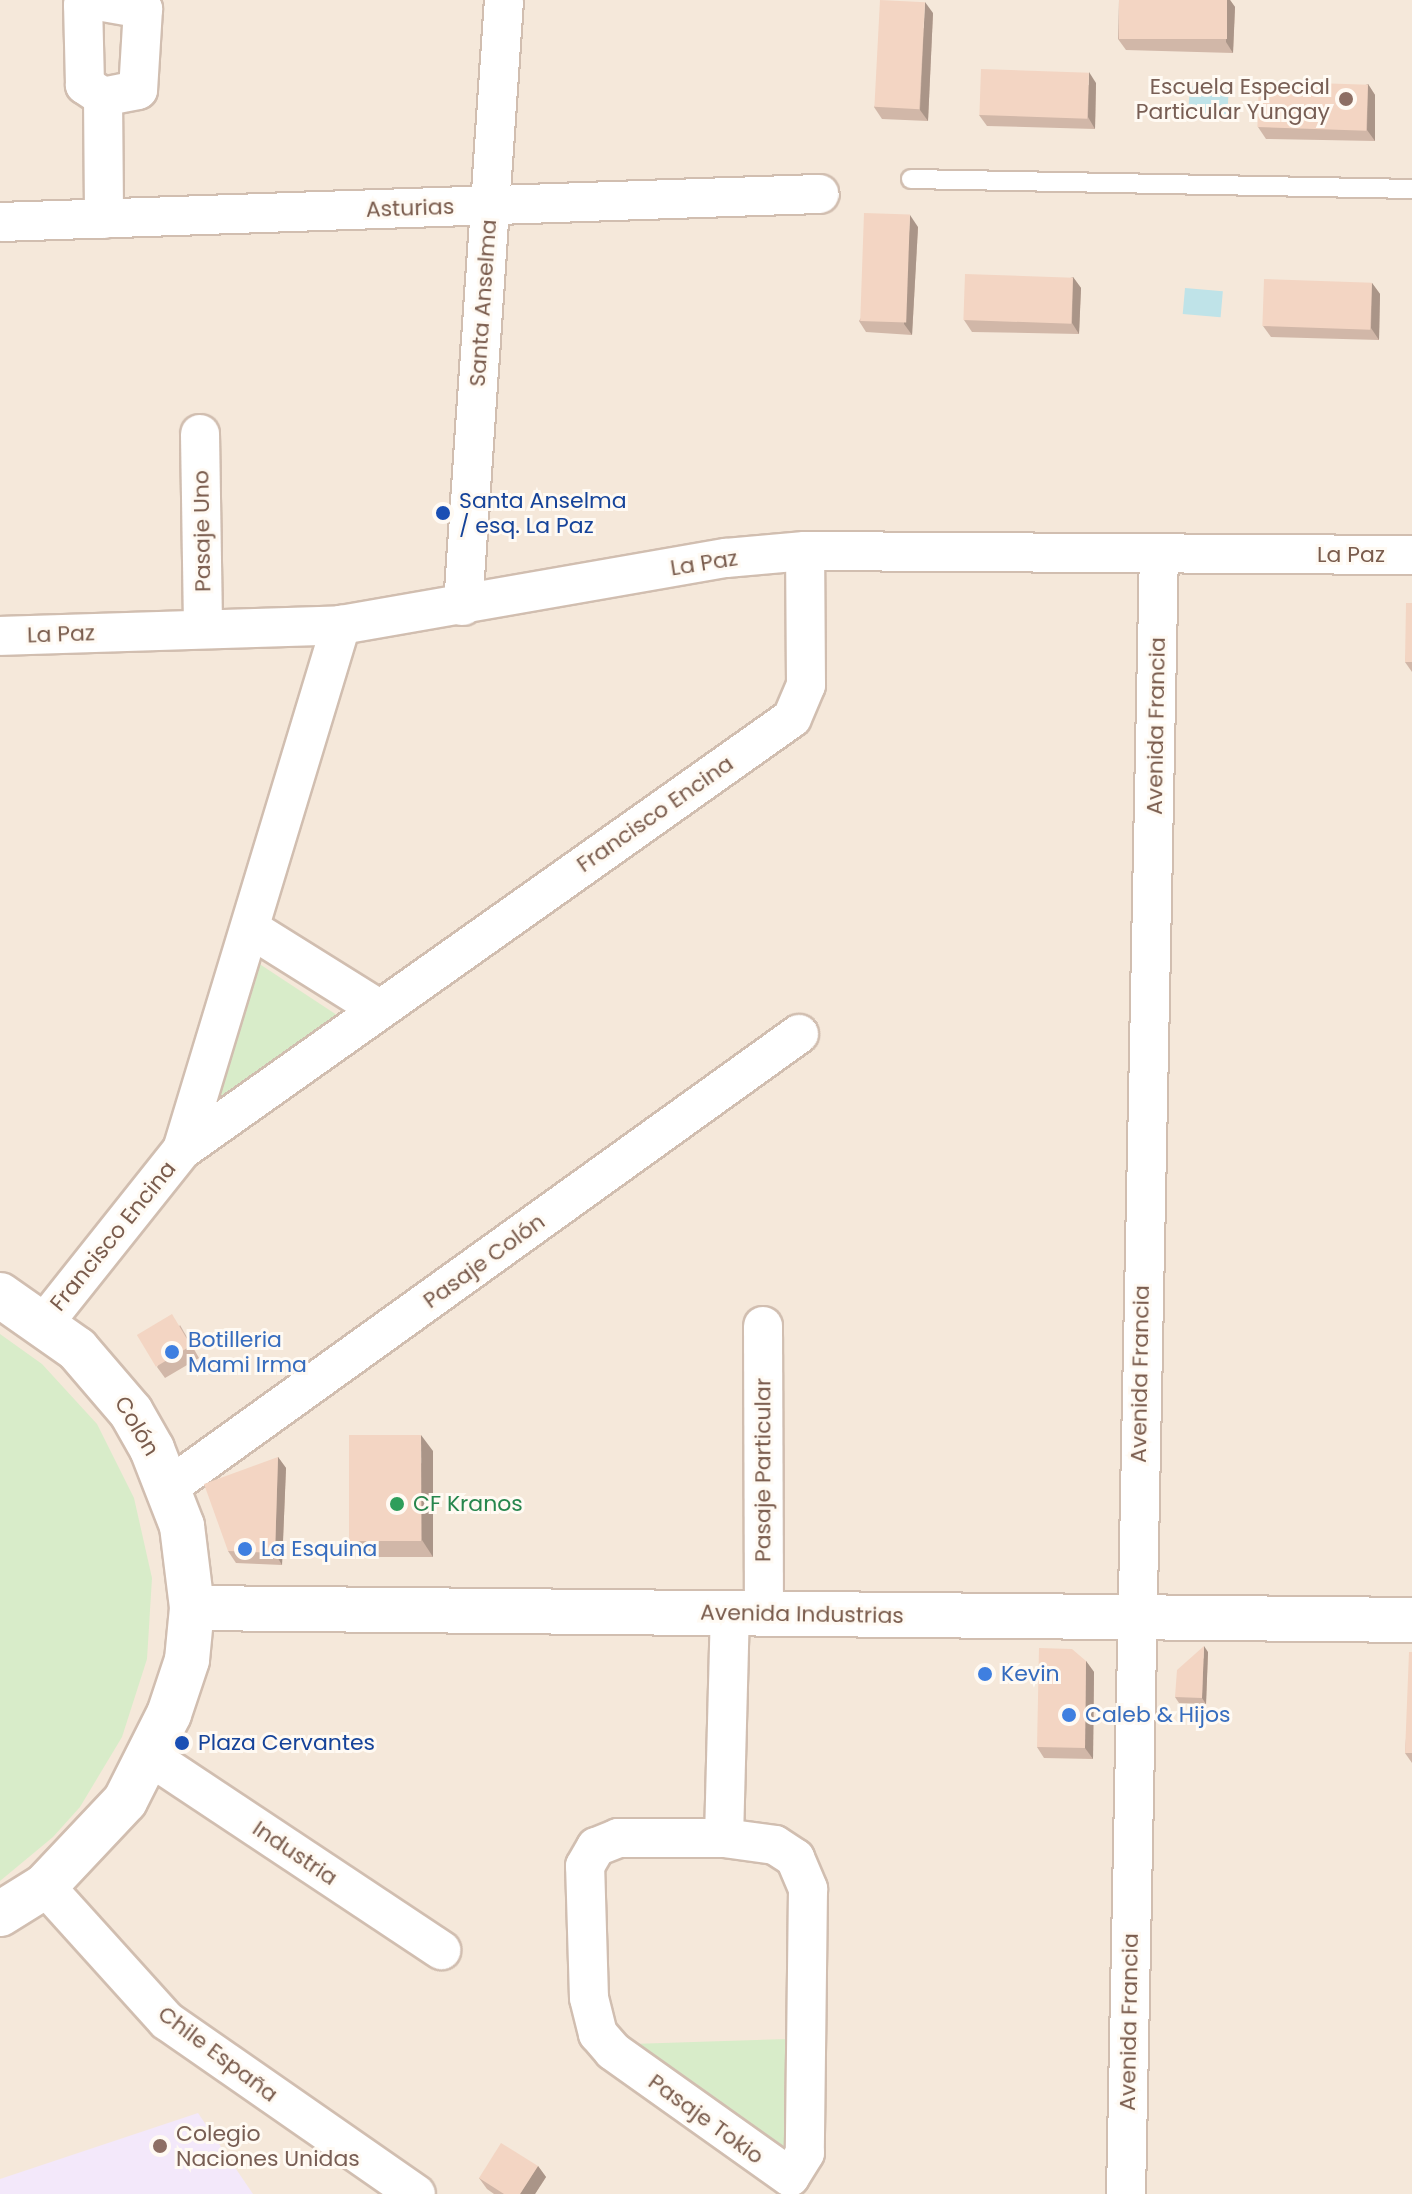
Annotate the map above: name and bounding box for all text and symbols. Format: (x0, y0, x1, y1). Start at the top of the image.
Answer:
place label: Escuela Especial Particular Yungay (1136, 73, 1330, 124)
marker: Escuela Especial Particular Yungay (1337, 90, 1355, 108)
street label: Asturias (365, 193, 455, 223)
street label: Santa Anselma (464, 218, 502, 388)
street label: Pasaje Uno (188, 470, 216, 592)
place label: Santa Anselma / esq. La Paz (459, 487, 627, 538)
marker: Santa Anselma / esq. La Paz (434, 504, 452, 522)
street label: La Paz (1317, 542, 1385, 568)
street label: La Paz (668, 545, 740, 581)
street label: La Paz (27, 620, 95, 648)
street label: Avenida Francia (1141, 637, 1171, 815)
street label: Francisco Encina (572, 750, 738, 878)
street label: Francisco Encina (45, 1156, 181, 1316)
street label: Pasaje Colón (418, 1208, 550, 1314)
street label: Avenida Francia (1125, 1285, 1155, 1463)
place label: Botilleria Mami Irma (188, 1326, 307, 1378)
marker: Botilleria Mami Irma (163, 1343, 181, 1361)
street label: Pasaje Particular (750, 1378, 776, 1562)
street label: Colón (109, 1391, 165, 1461)
place label: CF Kranos (413, 1491, 523, 1517)
marker: CF Kranos (388, 1495, 406, 1513)
place label: La Esquina (261, 1536, 377, 1562)
marker: La Esquina (236, 1540, 254, 1558)
street label: Avenida Industrias (700, 1599, 904, 1629)
place label: Kevin (1001, 1661, 1060, 1687)
marker: Kevin (976, 1665, 994, 1683)
place label: Caleb & Hijos (1085, 1702, 1230, 1728)
marker: Caleb & Hijos (1060, 1706, 1078, 1724)
place label: Plaza Cervantes (198, 1730, 375, 1756)
marker: Plaza Cervantes (173, 1734, 191, 1752)
street label: Industria (248, 1815, 342, 1891)
street label: Avenida Francia (1114, 1933, 1144, 2111)
street label: Chile España (153, 2000, 283, 2108)
street label: Pasaje Tokio (643, 2068, 769, 2170)
place label: Colegio Naciones Unidas (176, 2120, 360, 2172)
marker: Colegio Naciones Unidas (151, 2137, 169, 2155)

